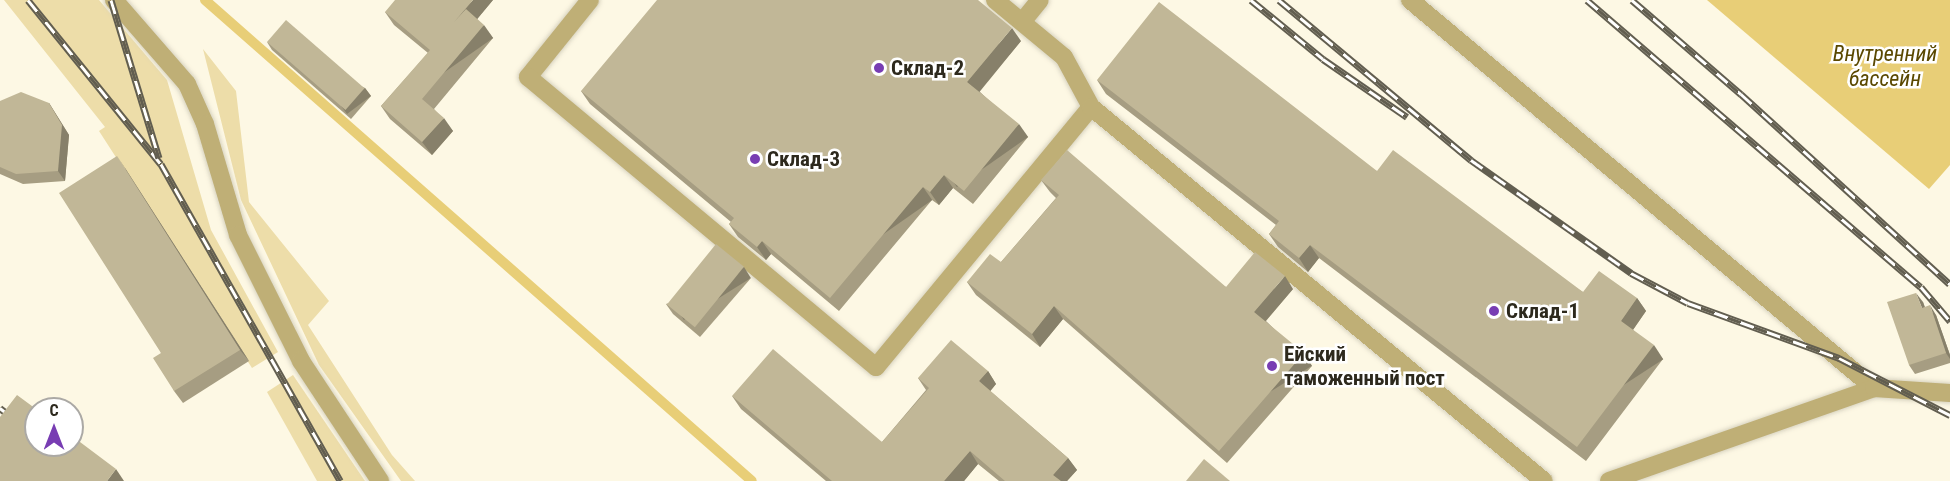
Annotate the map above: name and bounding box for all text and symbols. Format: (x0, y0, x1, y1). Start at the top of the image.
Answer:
water label: Внутренний бассейн (1833, 40, 1937, 92)
place label: Склад-2 (891, 55, 964, 81)
marker: Склад-2 (872, 61, 886, 75)
place label: Склад-3 (767, 146, 840, 172)
marker: Склад-3 (748, 152, 762, 166)
place label: Склад-1 (1506, 298, 1579, 324)
marker: Склад-1 (1487, 304, 1501, 318)
place label: Ейский таможенный пост (1284, 341, 1445, 391)
marker: Ейский таможенный пост (1265, 359, 1279, 373)
north arrow (24, 397, 84, 457)
text: С (49, 401, 59, 420)

